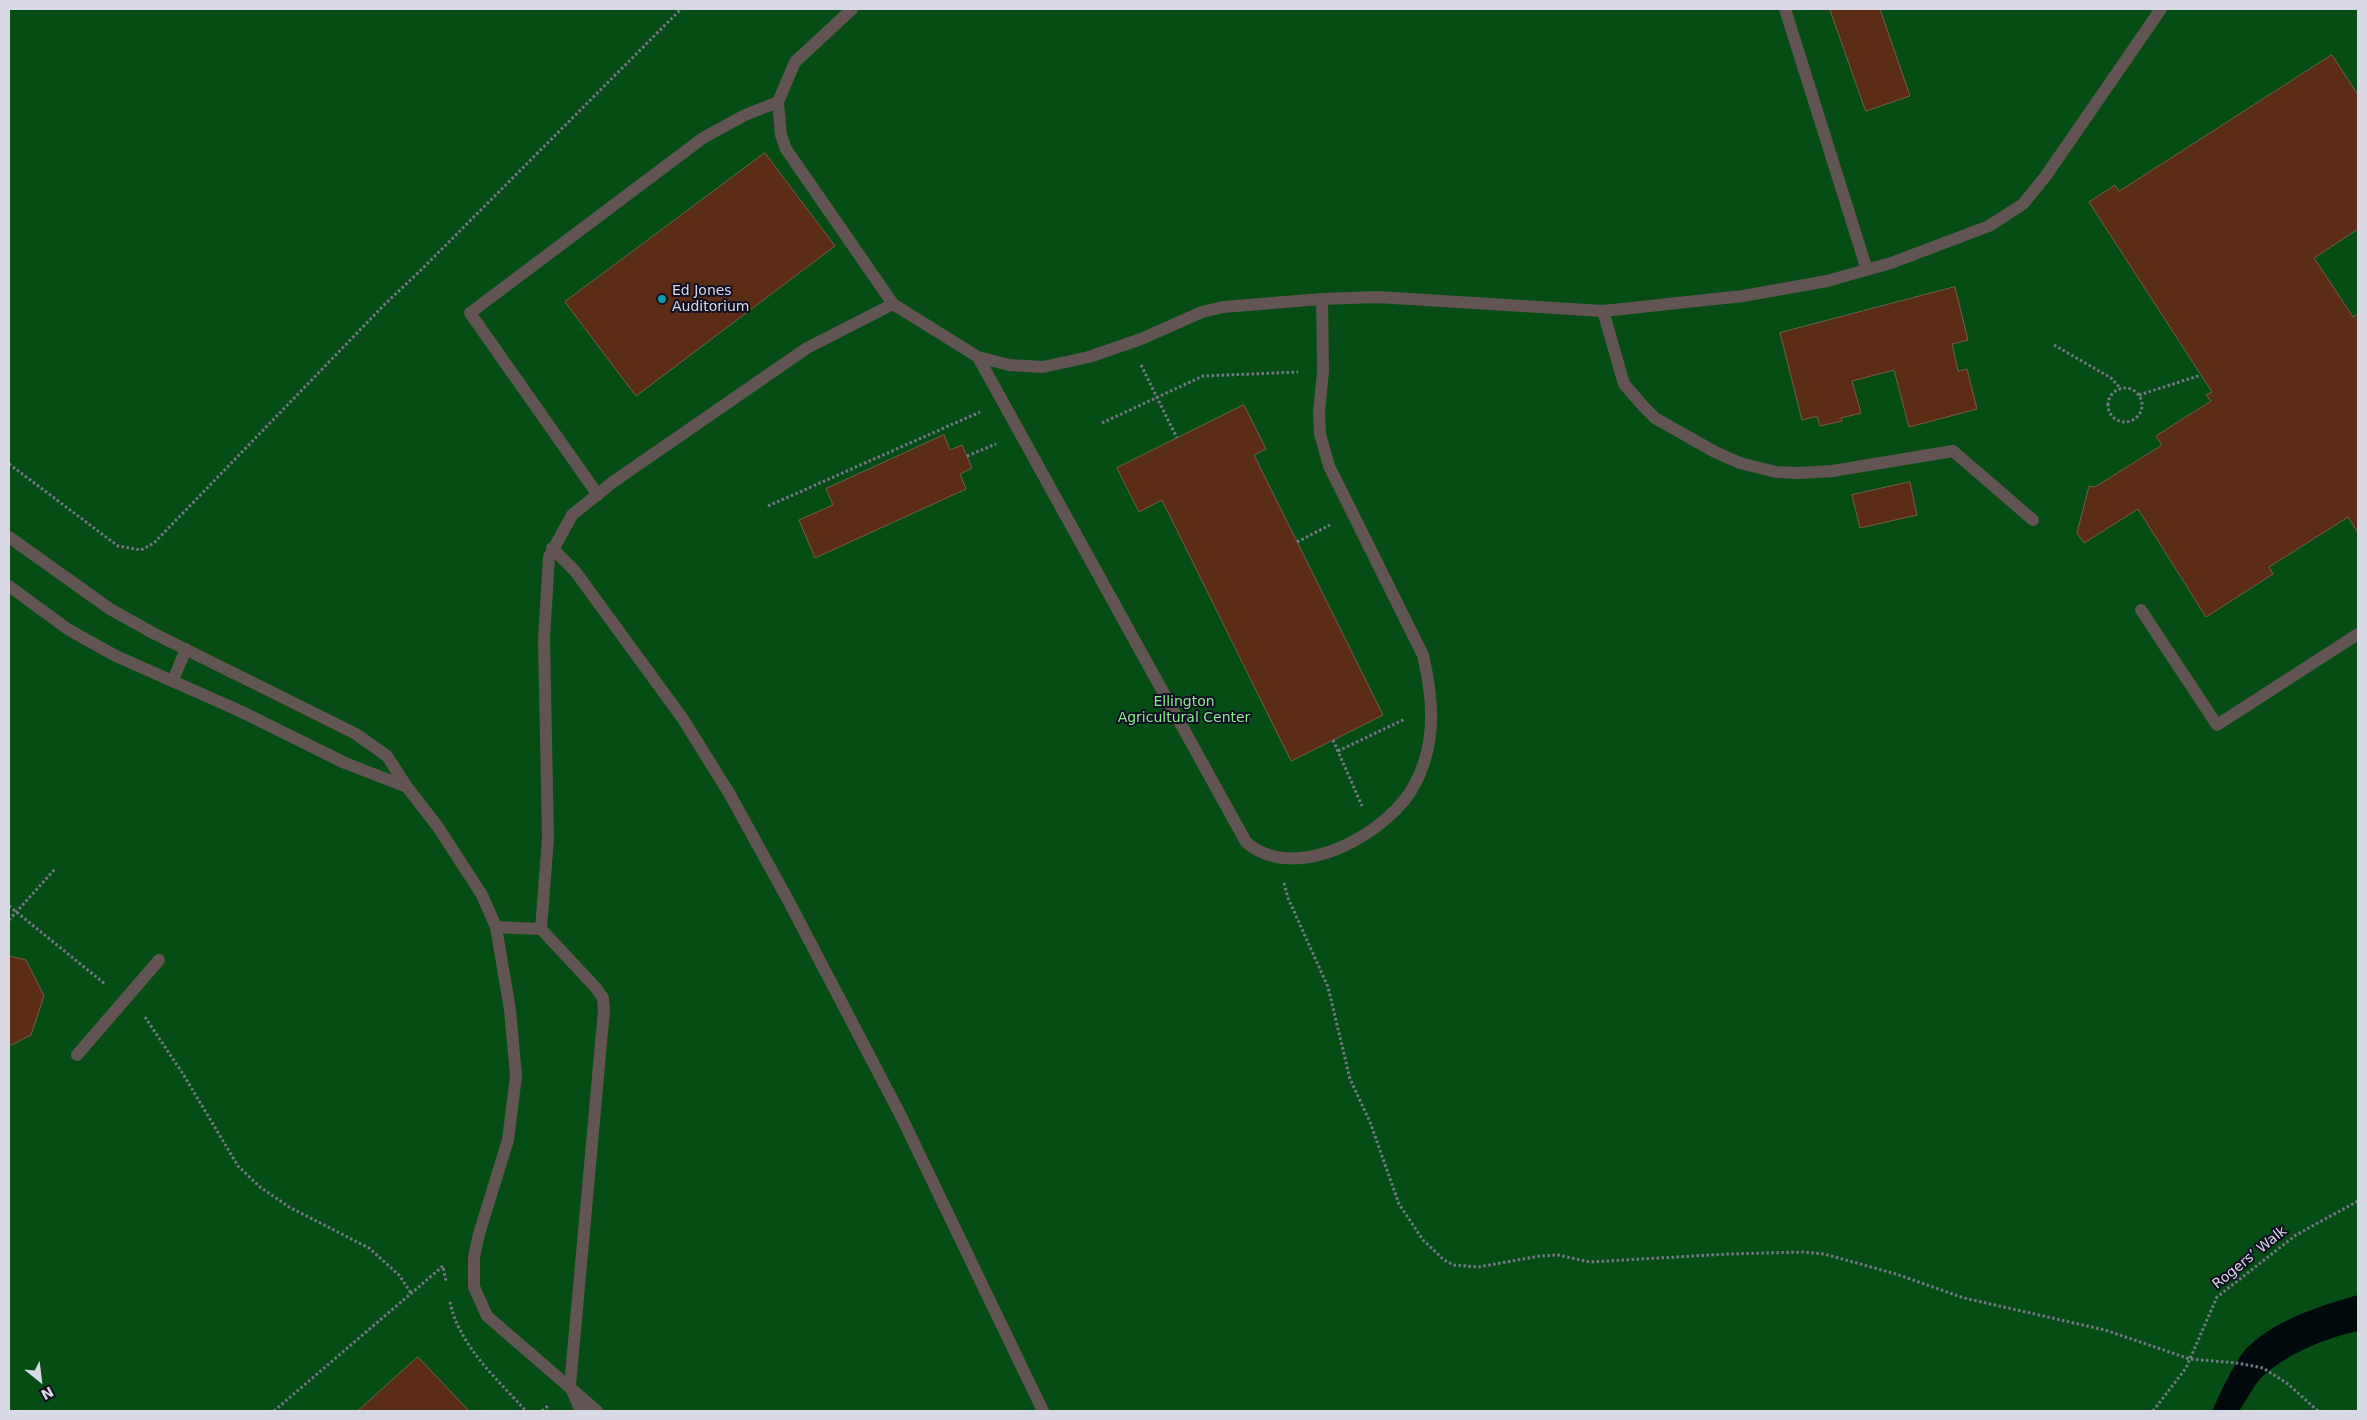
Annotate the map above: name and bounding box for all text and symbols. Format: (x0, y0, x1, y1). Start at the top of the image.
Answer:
place label: Ed Jones Auditorium (672, 283, 749, 316)
marker: Ed Jones Auditorium (656, 293, 668, 305)
park label: Ellington Agricultural Center (1118, 694, 1250, 726)
street label: Rogers’ Walk (2209, 1223, 2291, 1293)
north arrow (15, 1355, 65, 1405)
text: N (38, 1383, 56, 1403)

